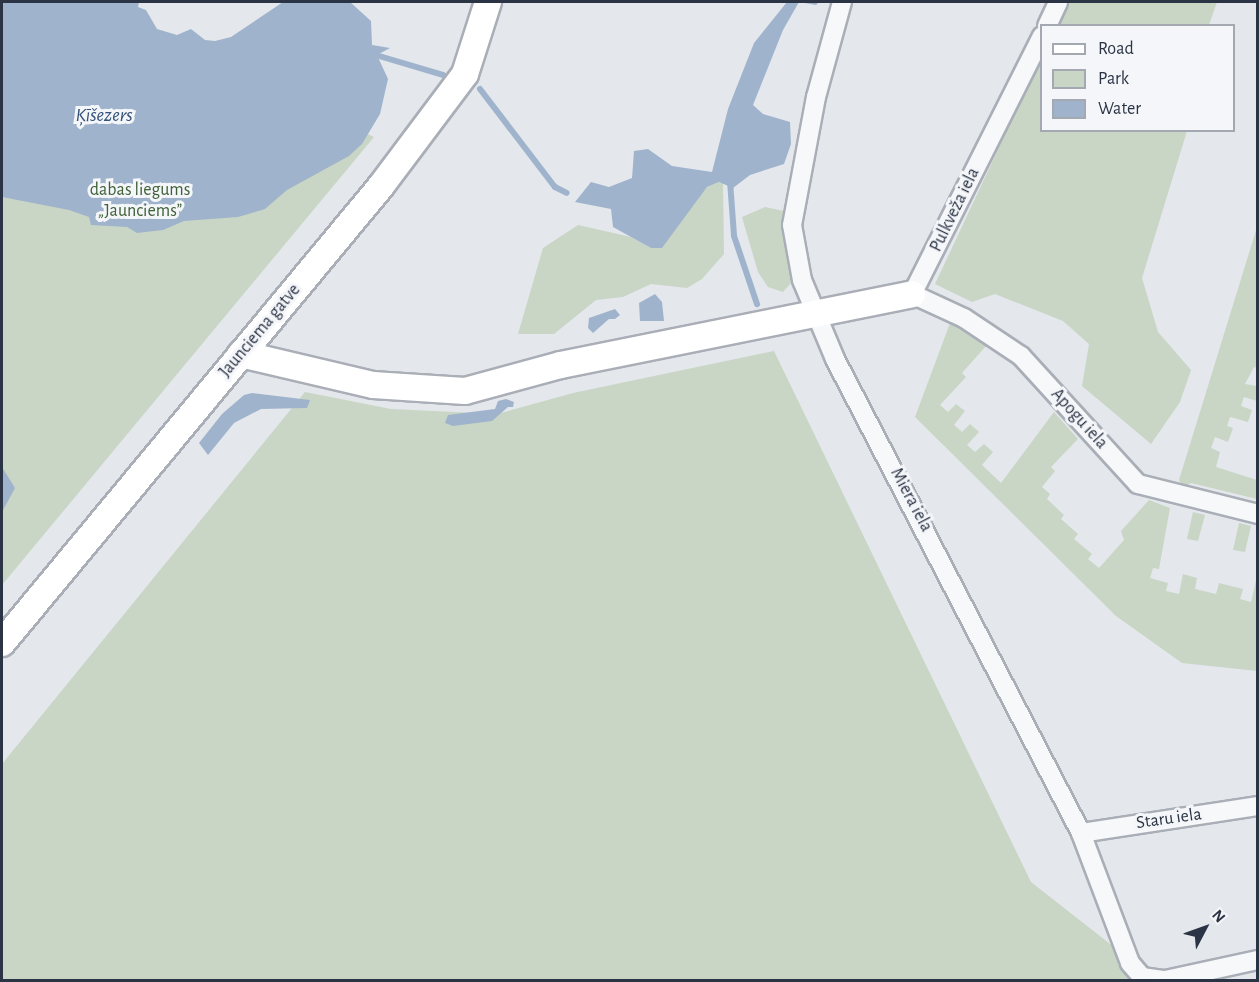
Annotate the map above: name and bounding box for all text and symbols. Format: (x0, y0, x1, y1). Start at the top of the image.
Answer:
legend (1040, 24, 1235, 132)
text: Road (1098, 40, 1134, 58)
text: Park (1098, 70, 1129, 88)
text: Water (1098, 100, 1141, 118)
water label: Ķīšezers (75, 103, 133, 127)
street label: Pulkveža iela (925, 164, 985, 256)
park label: dabas liegums „Jaunciems” (90, 180, 190, 222)
street label: Jaunciema gatve (215, 280, 305, 382)
street label: Apogu iela (1046, 384, 1112, 454)
street label: Miera iela (885, 464, 937, 536)
street label: Staru iela (1135, 804, 1203, 834)
north arrow (1175, 898, 1235, 958)
text: N (1209, 907, 1228, 926)

